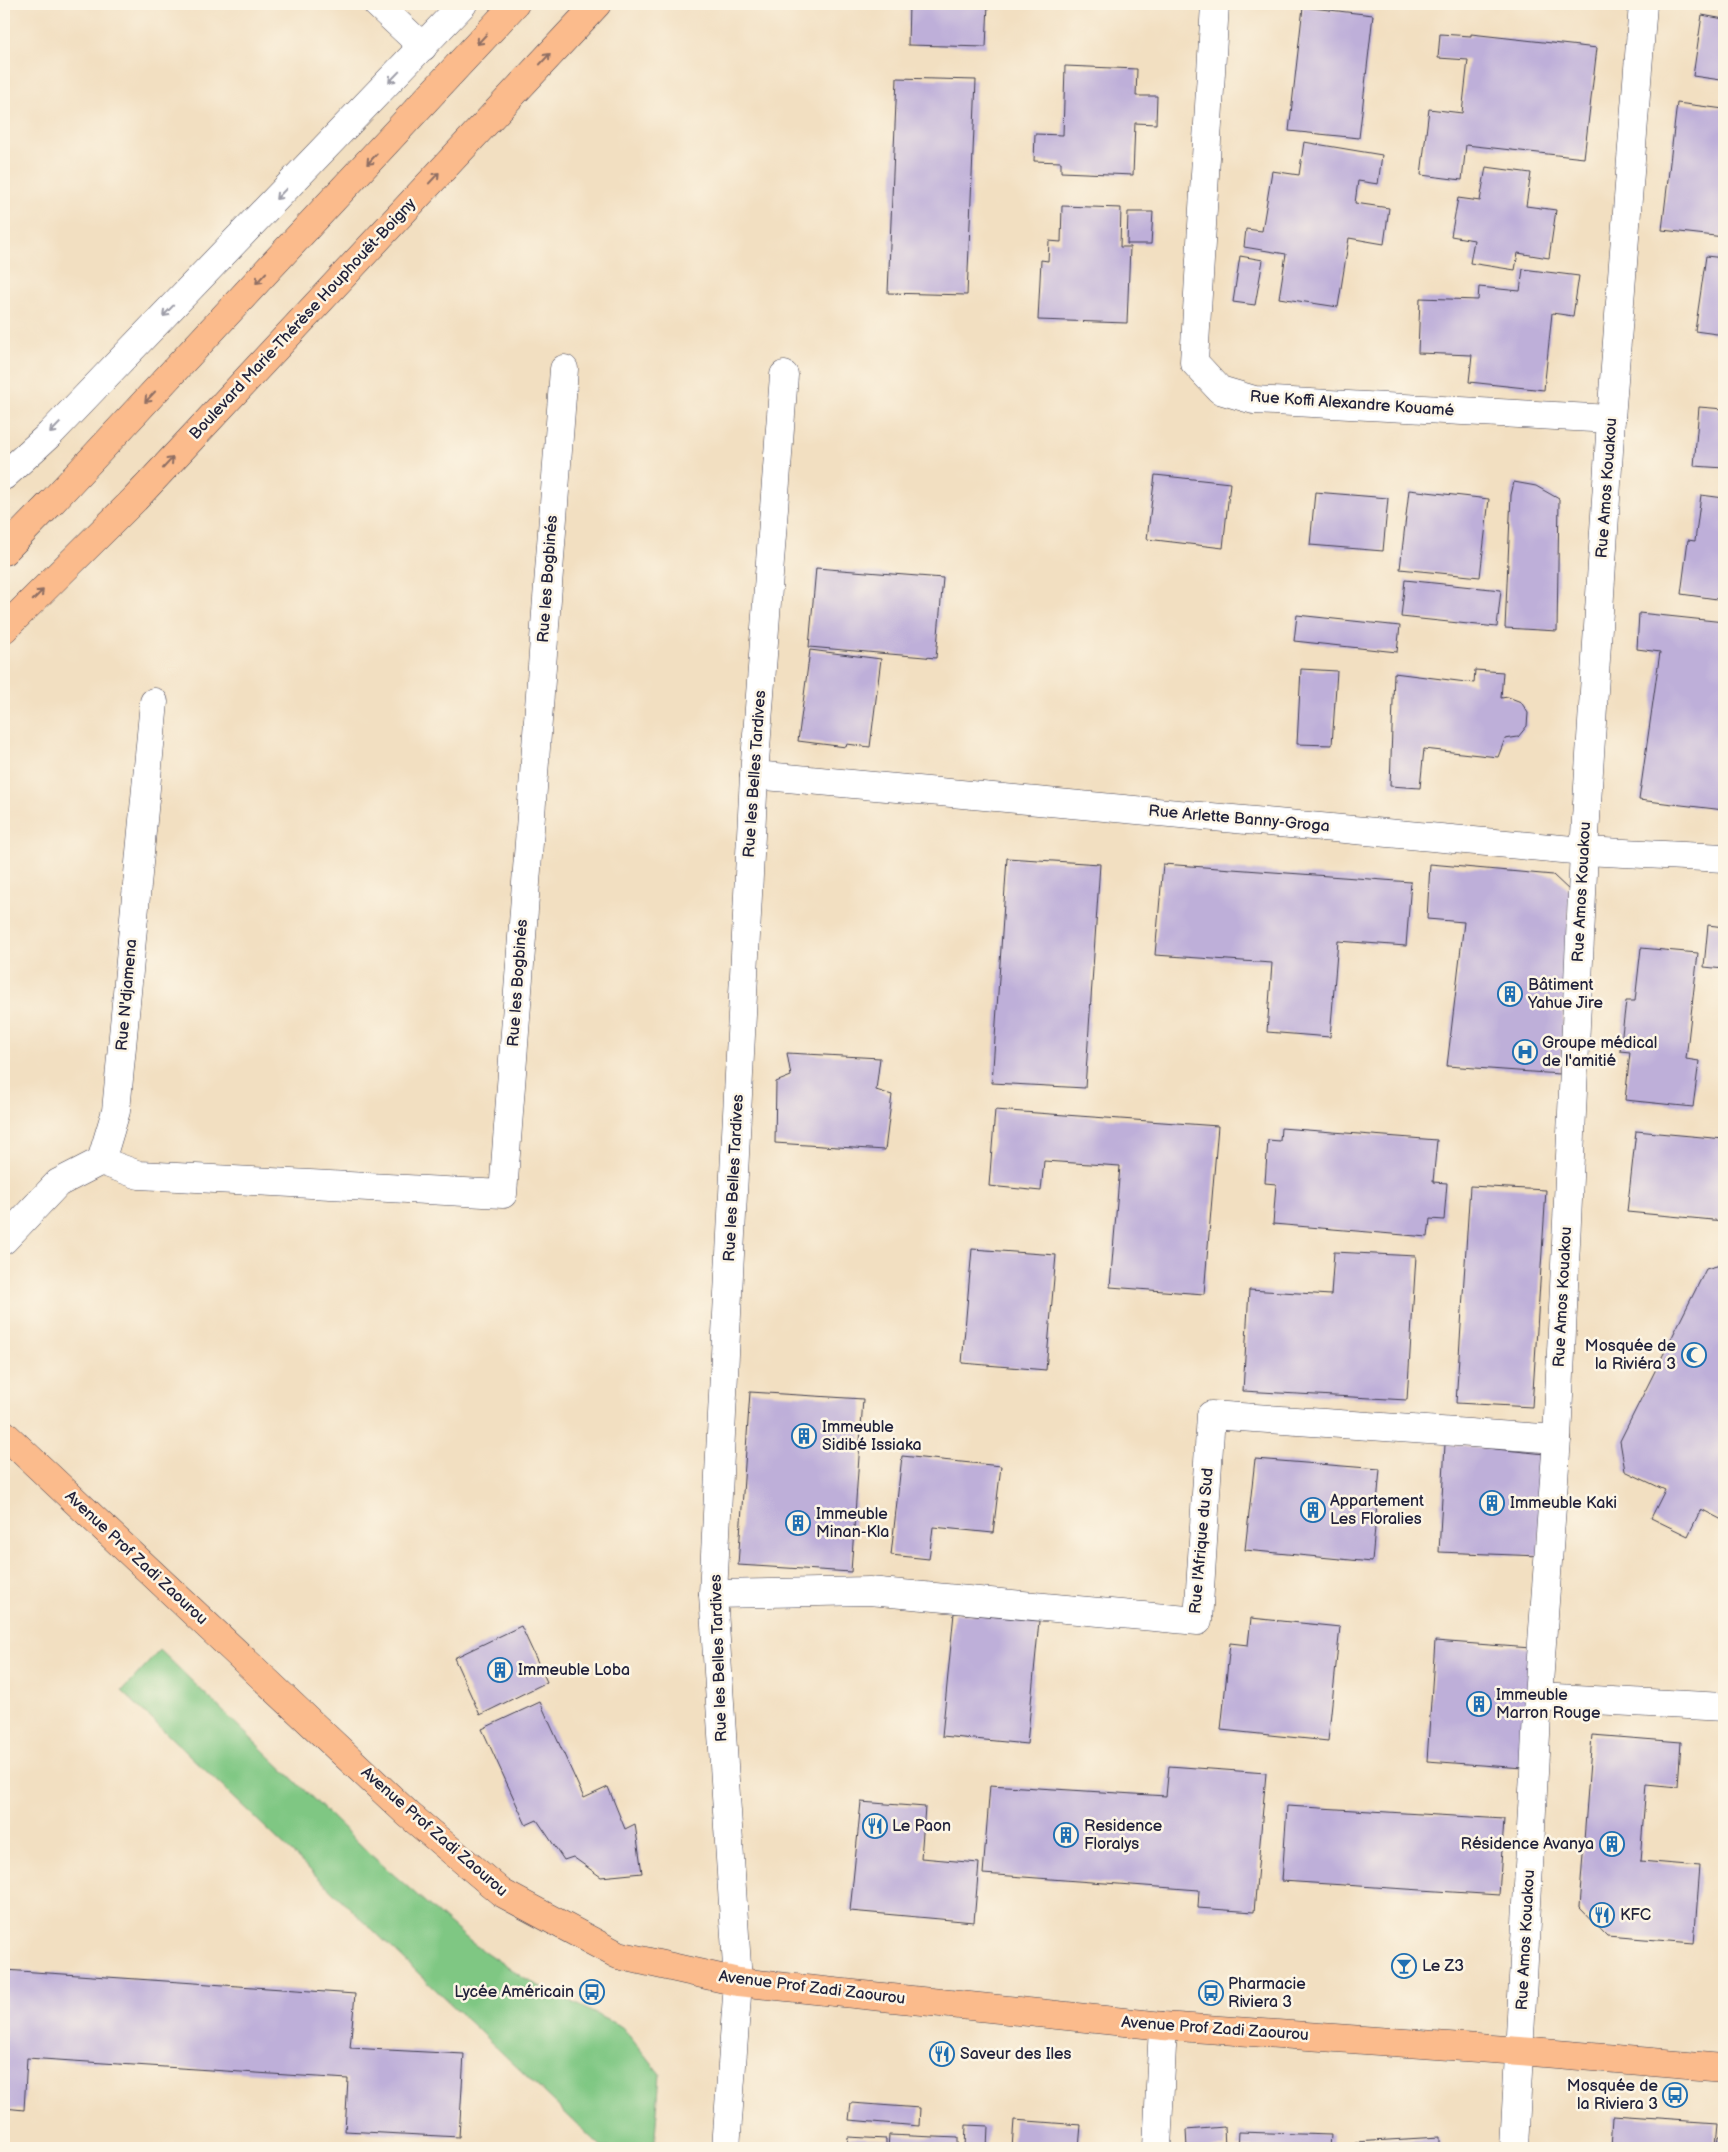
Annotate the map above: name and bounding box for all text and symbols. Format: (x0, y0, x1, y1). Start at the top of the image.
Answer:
one-way arrow (476, 33, 488, 46)
one-way arrow (539, 53, 551, 66)
one-way arrow (388, 71, 400, 83)
one-way arrow (366, 152, 378, 165)
one-way arrow (428, 171, 440, 184)
one-way arrow (275, 188, 287, 200)
street label: Boulevard Marie-Thérèse Houphouët-Boigny (186, 194, 421, 444)
one-way arrow (255, 271, 267, 284)
one-way arrow (162, 305, 174, 318)
street label: Rue Koffi Alexandre Kouamé (1249, 387, 1455, 421)
one-way arrow (144, 390, 156, 403)
street label: Rue Amos Kouakou (1593, 417, 1621, 559)
one-way arrow (49, 422, 62, 434)
one-way arrow (162, 457, 174, 469)
street label: Rue les Bogbinés (534, 514, 562, 643)
one-way arrow (32, 589, 44, 601)
street label: Rue les Belles Tardives (740, 690, 770, 858)
street label: Rue Arlette Banny-Groga (1148, 802, 1330, 836)
street label: Rue Amos Kouakou (1569, 821, 1595, 963)
street label: Rue les Bogbinés (504, 918, 532, 1047)
street label: Rue N'djamena (113, 938, 141, 1052)
place label: Bâtiment Yahue Jire (1527, 976, 1604, 1013)
building icon: Bâtiment Yahue Jire (1497, 981, 1523, 1007)
place label: Groupe médical de l'amitié (1542, 1034, 1657, 1071)
hospital icon: Groupe médical de l'amitié (1512, 1039, 1538, 1065)
street label: Rue les Belles Tardives (720, 1094, 748, 1262)
street label: Rue Amos Kouakou (1550, 1226, 1576, 1368)
place label: Mosquée de la Riviéra 3 (1585, 1337, 1677, 1374)
mosque icon: Mosquée de la Riviéra 3 (1681, 1342, 1707, 1368)
place label: Immeuble Sidibé Issiaka (822, 1418, 922, 1455)
building icon: Immeuble Sidibé Issiaka (791, 1423, 817, 1449)
street label: Rue l'Afrique du Sud (1186, 1467, 1218, 1615)
street label: Avenue Prof Zadi Zaourou (61, 1487, 211, 1629)
building icon: Immeuble Kaki (1479, 1490, 1505, 1516)
place label: Appartement Les Floralies (1330, 1492, 1424, 1529)
place label: Immeuble Kaki (1510, 1494, 1617, 1513)
building icon: Appartement Les Floralies (1300, 1497, 1326, 1523)
place label: Immeuble Minan-Kla (816, 1505, 889, 1542)
building icon: Immeuble Minan-Kla (785, 1510, 811, 1536)
street label: Rue les Belles Tardives (707, 1574, 731, 1742)
building icon: Immeuble Loba (487, 1657, 513, 1683)
place label: Immeuble Loba (518, 1661, 630, 1680)
place label: Immeuble Marron Rouge (1496, 1686, 1601, 1723)
building icon: Immeuble Marron Rouge (1466, 1691, 1492, 1717)
street label: Avenue Prof Zadi Zaourou (357, 1763, 511, 1901)
restaurant icon: Le Paon (862, 1813, 888, 1839)
place label: Le Paon (892, 1817, 951, 1836)
place label: Residence Floralys (1084, 1817, 1163, 1854)
building icon: Residence Floralys (1053, 1822, 1079, 1848)
building icon: Résidence Avanya (1599, 1831, 1625, 1857)
place label: Résidence Avanya (1461, 1835, 1594, 1854)
street label: Rue Amos Kouakou (1513, 1869, 1539, 2011)
restaurant icon: KFC (1589, 1902, 1615, 1928)
place label: KFC (1620, 1906, 1651, 1925)
bar icon: Le Z3 (1391, 1953, 1417, 1979)
place label: Le Z3 (1422, 1957, 1464, 1976)
street label: Avenue Prof Zadi Zaourou (718, 1967, 906, 2009)
place label: Pharmacie Riviera 3 (1228, 1975, 1306, 2012)
bus stop icon: Lycée Américain (579, 1979, 605, 2005)
bus stop icon: Pharmacie Riviera 3 (1198, 1980, 1224, 2006)
place label: Lycée Américain (454, 1983, 574, 2002)
street label: Avenue Prof Zadi Zaourou (1121, 2013, 1309, 2045)
restaurant icon: Saveur des Iles (929, 2041, 955, 2067)
place label: Saveur des Iles (960, 2045, 1072, 2064)
place label: Mosquée de la Riviera 3 (1567, 2077, 1659, 2114)
bus stop icon: Mosquée de la Riviera 3 (1662, 2082, 1688, 2108)

